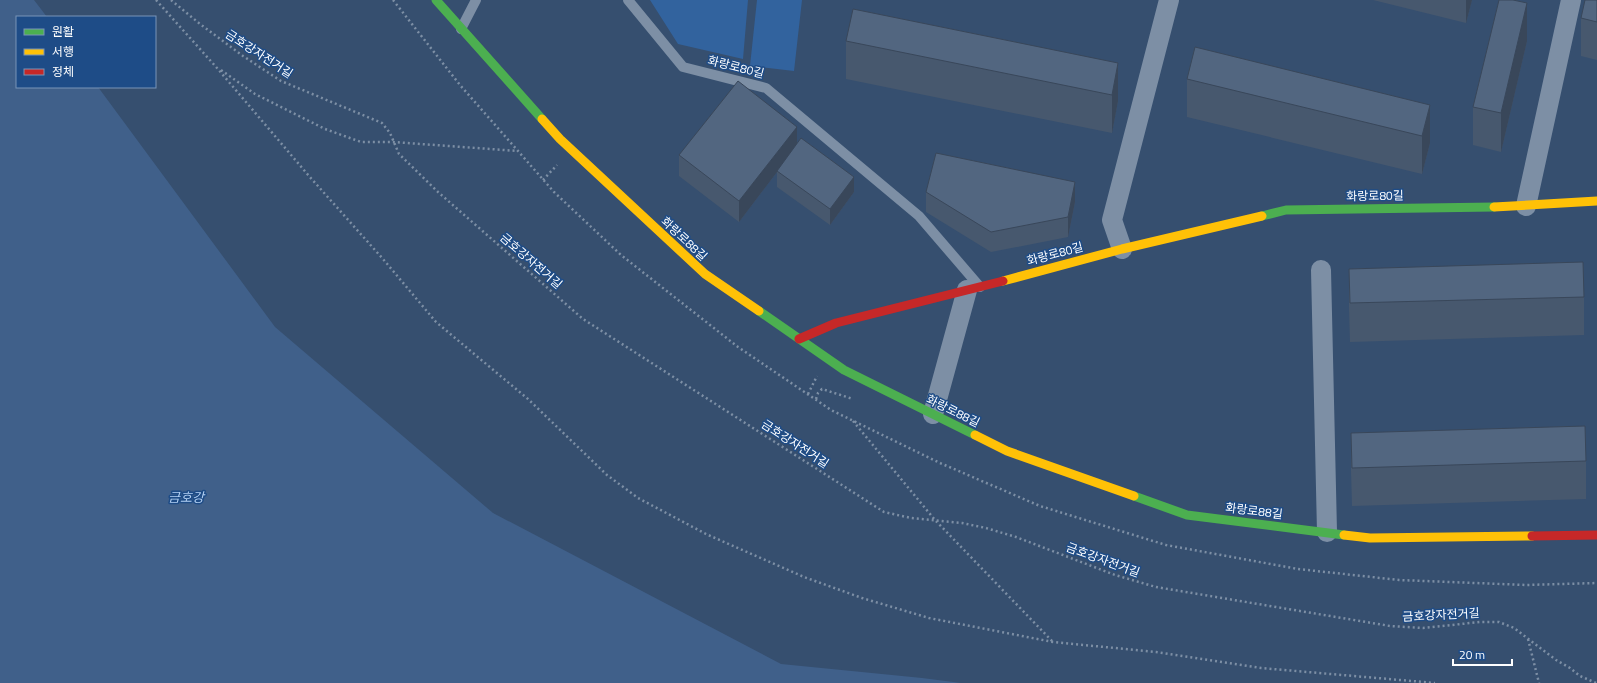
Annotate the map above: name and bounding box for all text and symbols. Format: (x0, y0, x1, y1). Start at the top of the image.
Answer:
legend (16, 16, 156, 88)
text: 원활 (52, 22, 74, 41)
street label: 금호강자전거길 (222, 25, 297, 83)
text: 서행 (52, 42, 74, 61)
street label: 화랑로80길 (706, 50, 766, 83)
text: 정체 (52, 62, 74, 81)
street label: 화랑로80길 (1346, 185, 1404, 206)
street label: 화랑로88길 (657, 212, 712, 265)
street label: 금호강자전거길 (496, 228, 567, 293)
street label: 화랑로80길 (1025, 237, 1085, 270)
street label: 화랑로88길 (923, 389, 983, 432)
street label: 금호강자전거길 (758, 415, 833, 473)
water label: 금호강 (168, 487, 206, 507)
street label: 화랑로88길 (1224, 498, 1284, 523)
street label: 금호강자전거길 (1064, 537, 1143, 582)
street label: 금호강자전거길 (1402, 603, 1480, 626)
scale bar (1453, 641, 1512, 667)
text: 20 m (1459, 645, 1485, 664)

